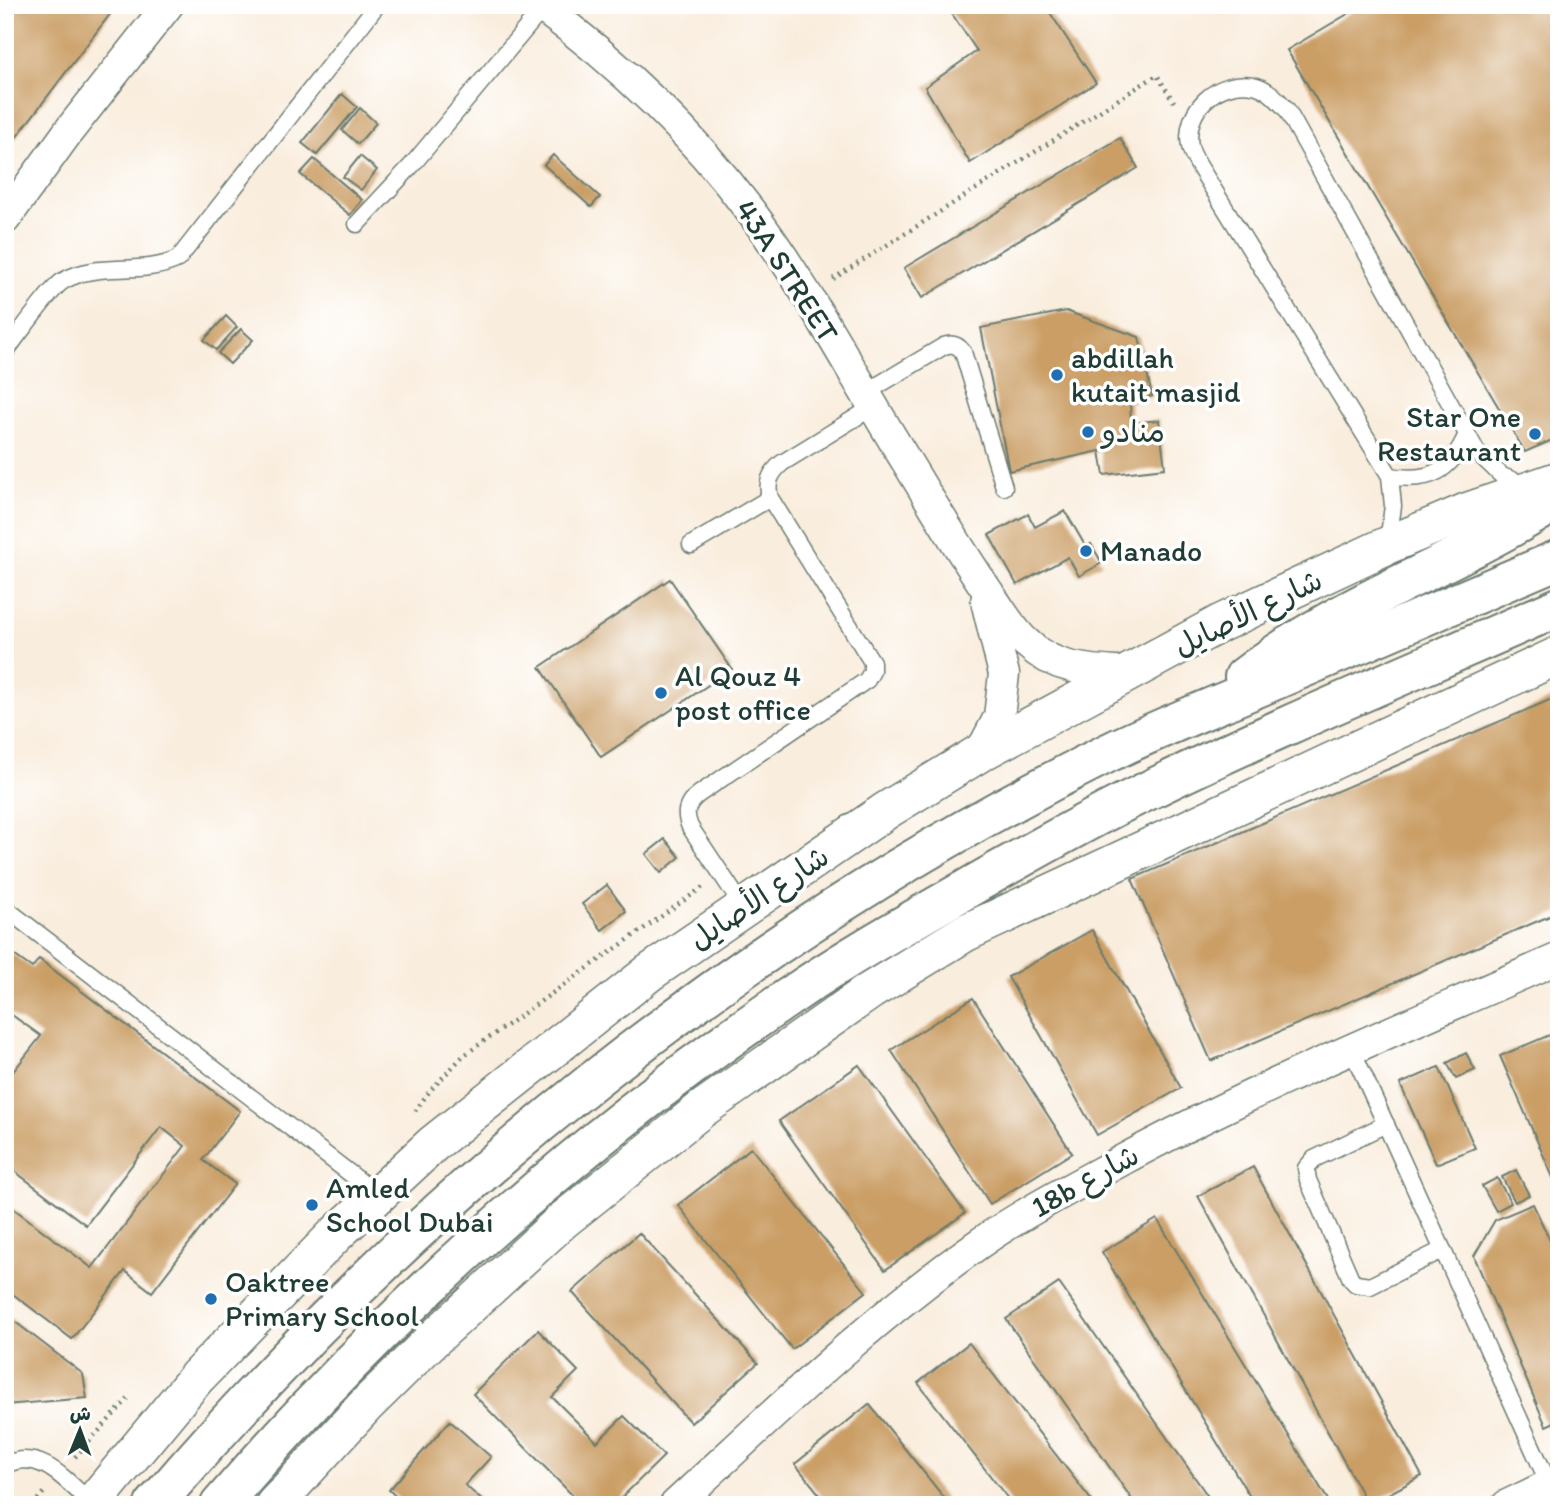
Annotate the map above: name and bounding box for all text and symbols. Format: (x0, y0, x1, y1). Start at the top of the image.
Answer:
street label: 43A STREET (728, 192, 847, 349)
place label: abdillah kutait masjid (1071, 339, 1241, 410)
marker: abdillah kutait masjid (1049, 367, 1065, 383)
place label: Star One Restaurant (1377, 398, 1521, 469)
place label: منادو (1100, 413, 1165, 450)
marker: منادو (1080, 424, 1096, 440)
marker: Star One Restaurant (1527, 426, 1543, 442)
place label: Manado (1100, 532, 1202, 569)
marker: Manado (1078, 543, 1094, 559)
street label: شارع الأصايل (1167, 560, 1329, 667)
place label: Al Qouz 4 post office (675, 657, 811, 728)
marker: Al Qouz 4 post office (653, 685, 669, 701)
street label: شارع الأصايل (681, 836, 837, 960)
street label: 18b شارع (1024, 1136, 1147, 1228)
place label: Amled School Dubai (326, 1169, 494, 1240)
marker: Amled School Dubai (304, 1197, 320, 1213)
place label: Oaktree Primary School (225, 1263, 419, 1334)
marker: Oaktree Primary School (203, 1291, 219, 1307)
north arrow (46, 1394, 116, 1464)
text: ش (70, 1402, 91, 1425)

